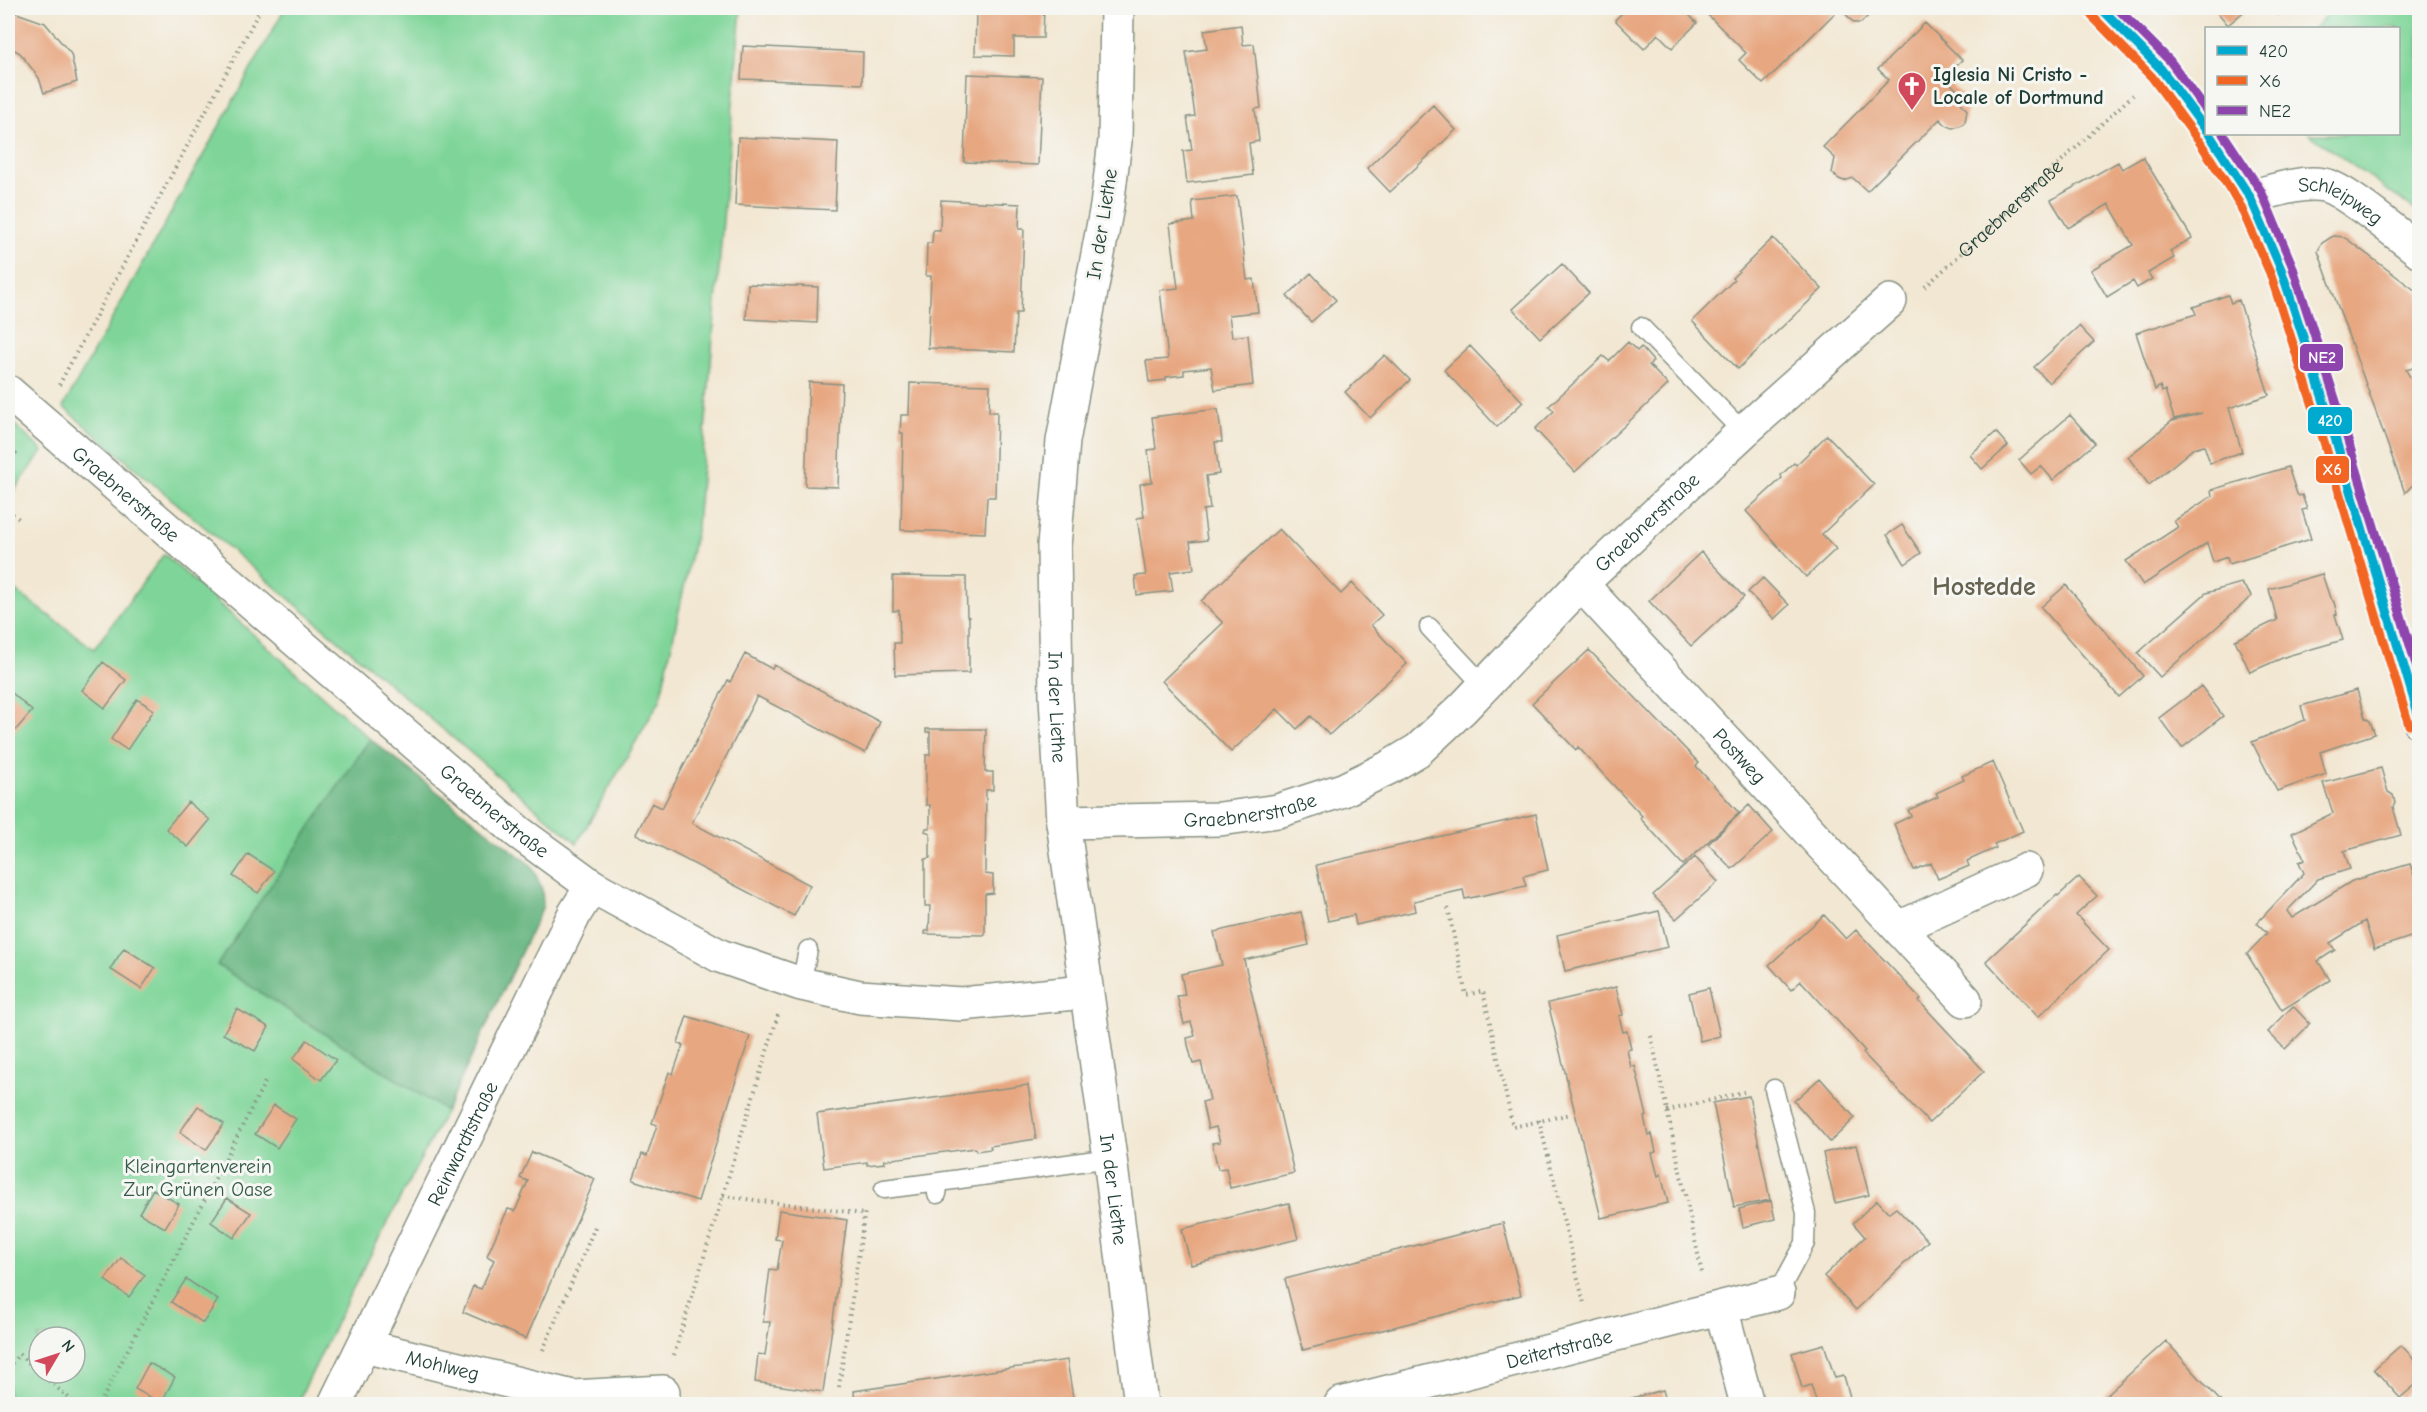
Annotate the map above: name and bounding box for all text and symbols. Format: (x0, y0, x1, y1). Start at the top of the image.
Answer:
legend (2205, 27, 2400, 135)
text: 420 (2259, 41, 2288, 62)
place label: Iglesia Ni Cristo - Locale of Dortmund (1933, 63, 2104, 109)
church icon: Iglesia Ni Cristo - Locale of Dortmund (1896, 70, 1928, 112)
text: X6 (2259, 71, 2281, 92)
text: NE2 (2259, 101, 2291, 122)
street label: Graebnerstraße (1953, 154, 2067, 262)
street label: In der Liethe (1082, 167, 1122, 281)
street label: Schleipweg (2297, 173, 2388, 230)
line badge: NE2 (2299, 343, 2344, 372)
text: NE2 (2308, 349, 2336, 367)
line badge: 420 (2307, 406, 2353, 435)
text: 420 (2318, 412, 2342, 430)
street label: Graebnerstraße (68, 441, 185, 547)
line badge: X6 (2315, 455, 2350, 484)
text: X6 (2322, 461, 2342, 479)
street label: Graebnerstraße (1590, 468, 1704, 577)
district label: Hostedde (1932, 572, 2036, 602)
street label: In der Liethe (1044, 651, 1071, 764)
street label: Postweg (1708, 723, 1771, 788)
street label: Graebnerstraße (436, 759, 554, 862)
street label: Graebnerstraße (1184, 788, 1319, 831)
street label: Reinwardtstraße (422, 1078, 502, 1209)
street label: In der Liethe (1095, 1132, 1132, 1246)
park label: Kleingartenverein Zur Grünen Oase (123, 1155, 273, 1201)
street label: Deitertstraße (1504, 1324, 1615, 1373)
north arrow (27, 1325, 87, 1385)
text: N (58, 1336, 78, 1356)
street label: Mohlweg (404, 1345, 482, 1385)

